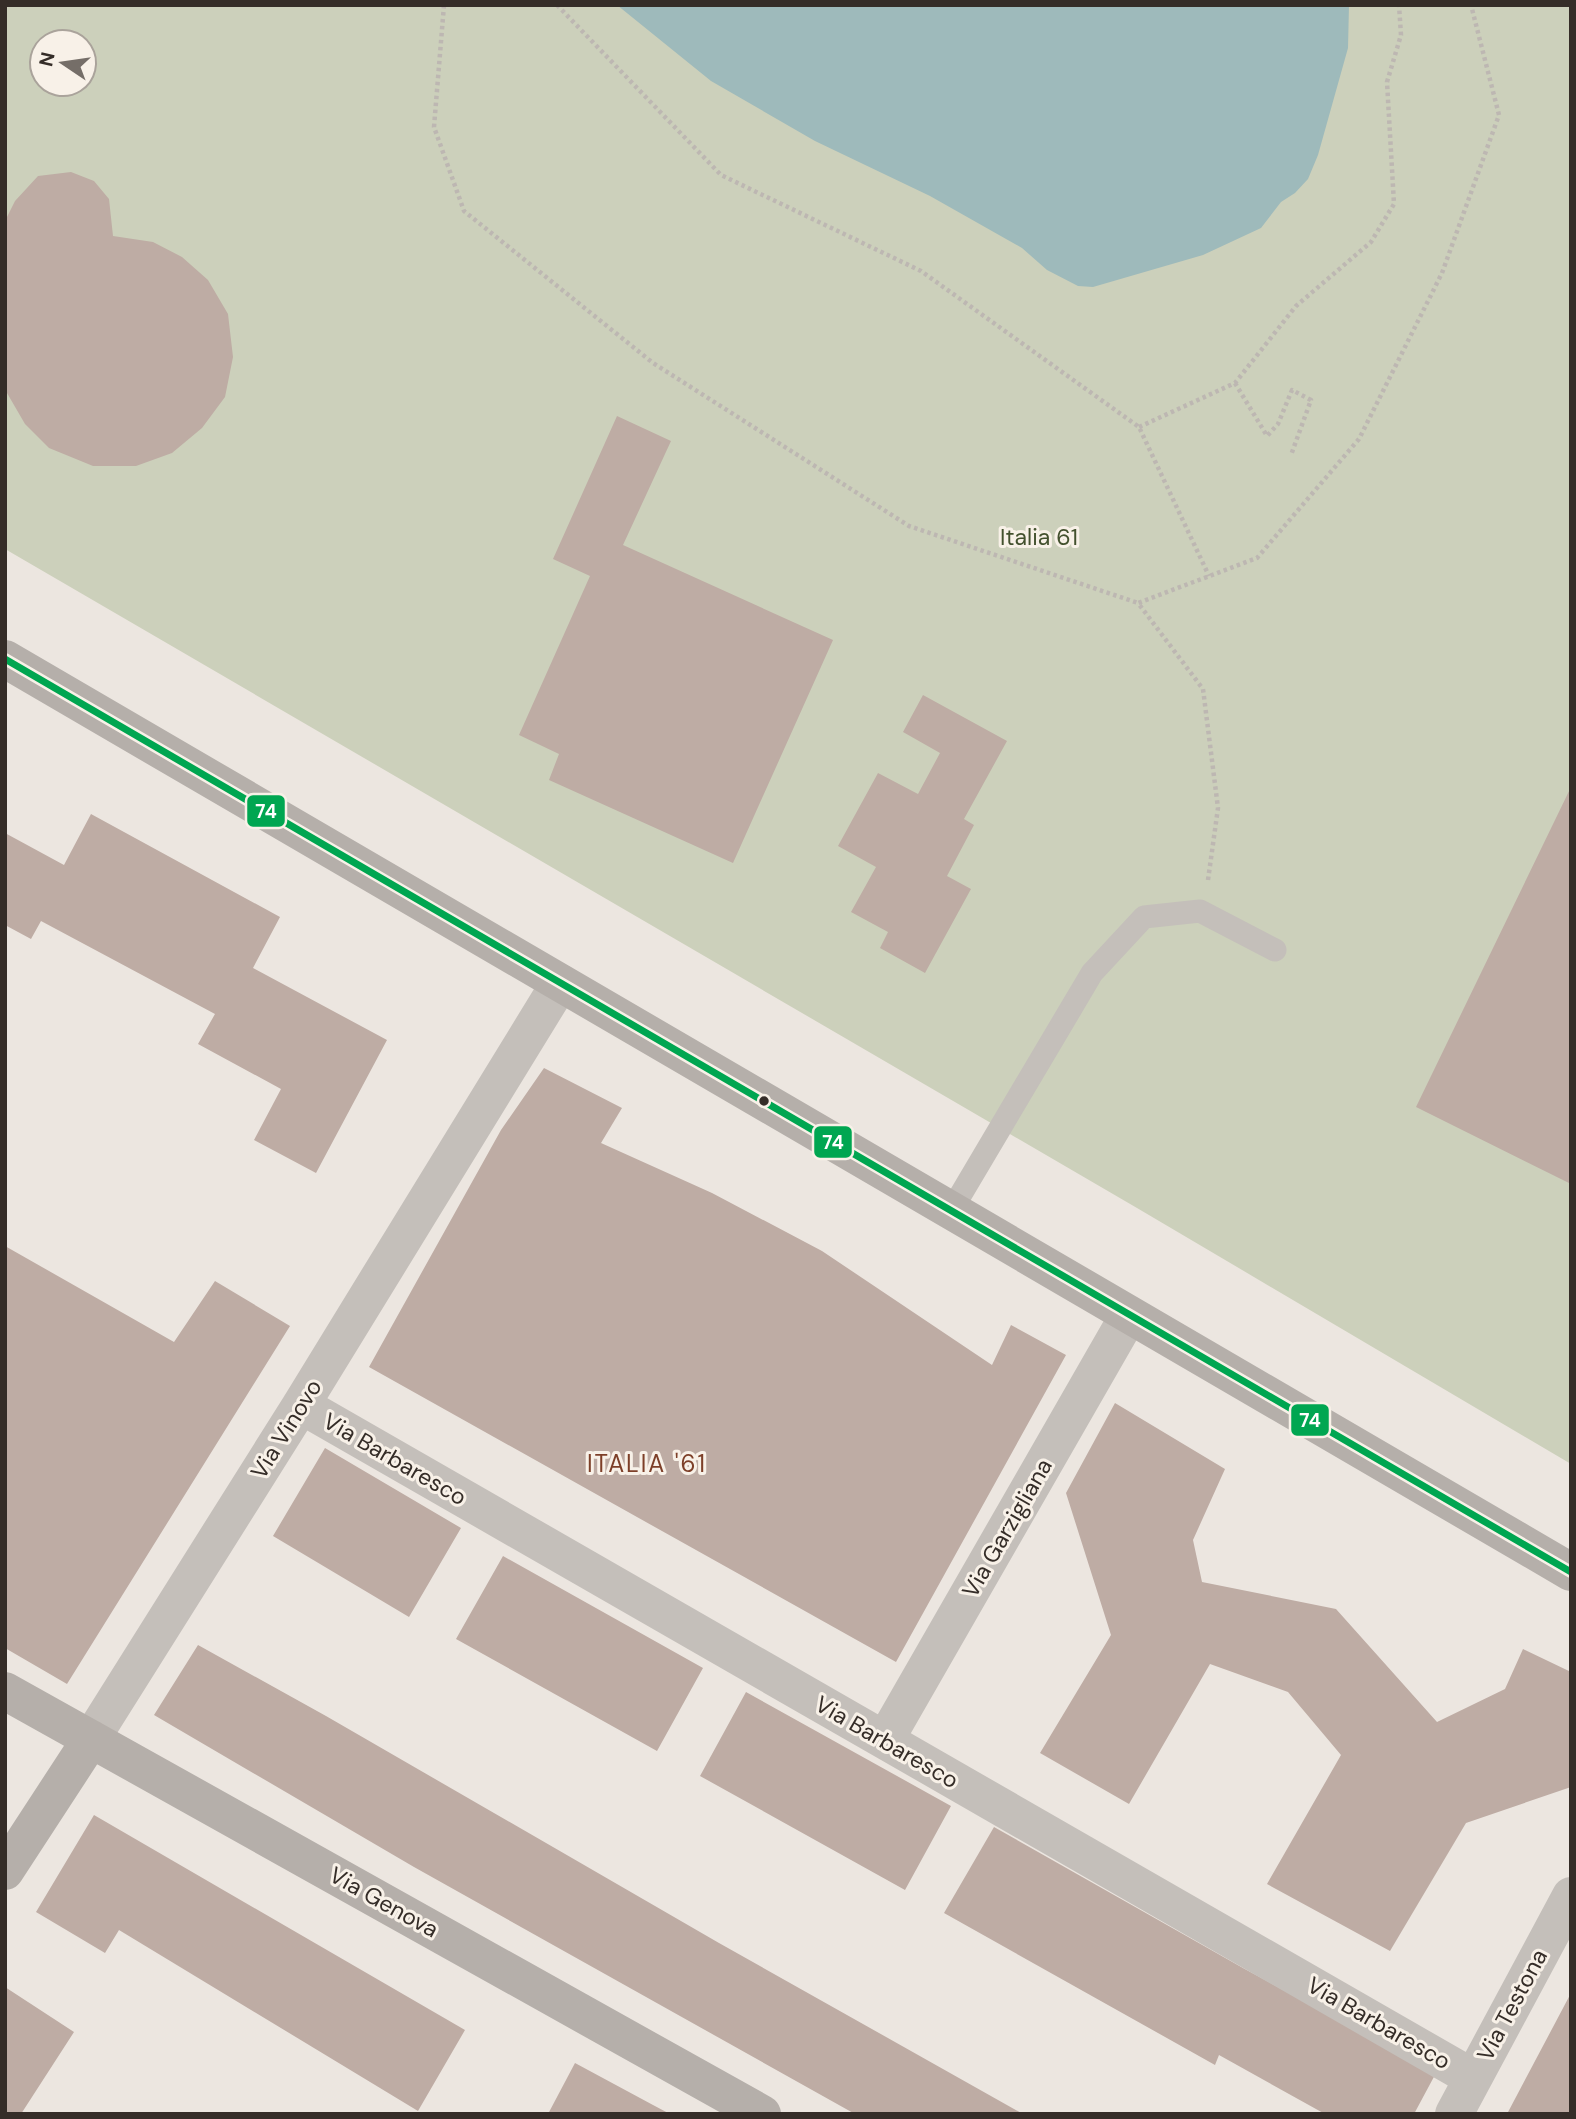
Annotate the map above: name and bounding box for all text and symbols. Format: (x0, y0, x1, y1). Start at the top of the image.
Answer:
north arrow (28, 28, 98, 98)
text: N (33, 50, 61, 69)
park label: Italia 61 (1000, 522, 1078, 552)
line badge: 74 (246, 794, 286, 828)
text: 74 (255, 799, 277, 824)
unlabelled marker (757, 1094, 771, 1108)
line badge: 74 (813, 1125, 853, 1159)
text: 74 (822, 1130, 844, 1155)
street label: Via Vinovo (244, 1374, 328, 1484)
line badge: 74 (1290, 1403, 1330, 1437)
street label: Via Barbaresco (318, 1406, 472, 1512)
text: 74 (1299, 1408, 1321, 1433)
district label: ITALIA '61 (587, 1448, 707, 1479)
street label: Via Garzigliana (955, 1453, 1059, 1603)
street label: Via Barbaresco (810, 1689, 964, 1795)
street label: Via Genova (324, 1860, 444, 1944)
street label: Via Testona (1470, 1944, 1554, 2066)
street label: Via Barbaresco (1302, 1970, 1456, 2076)

